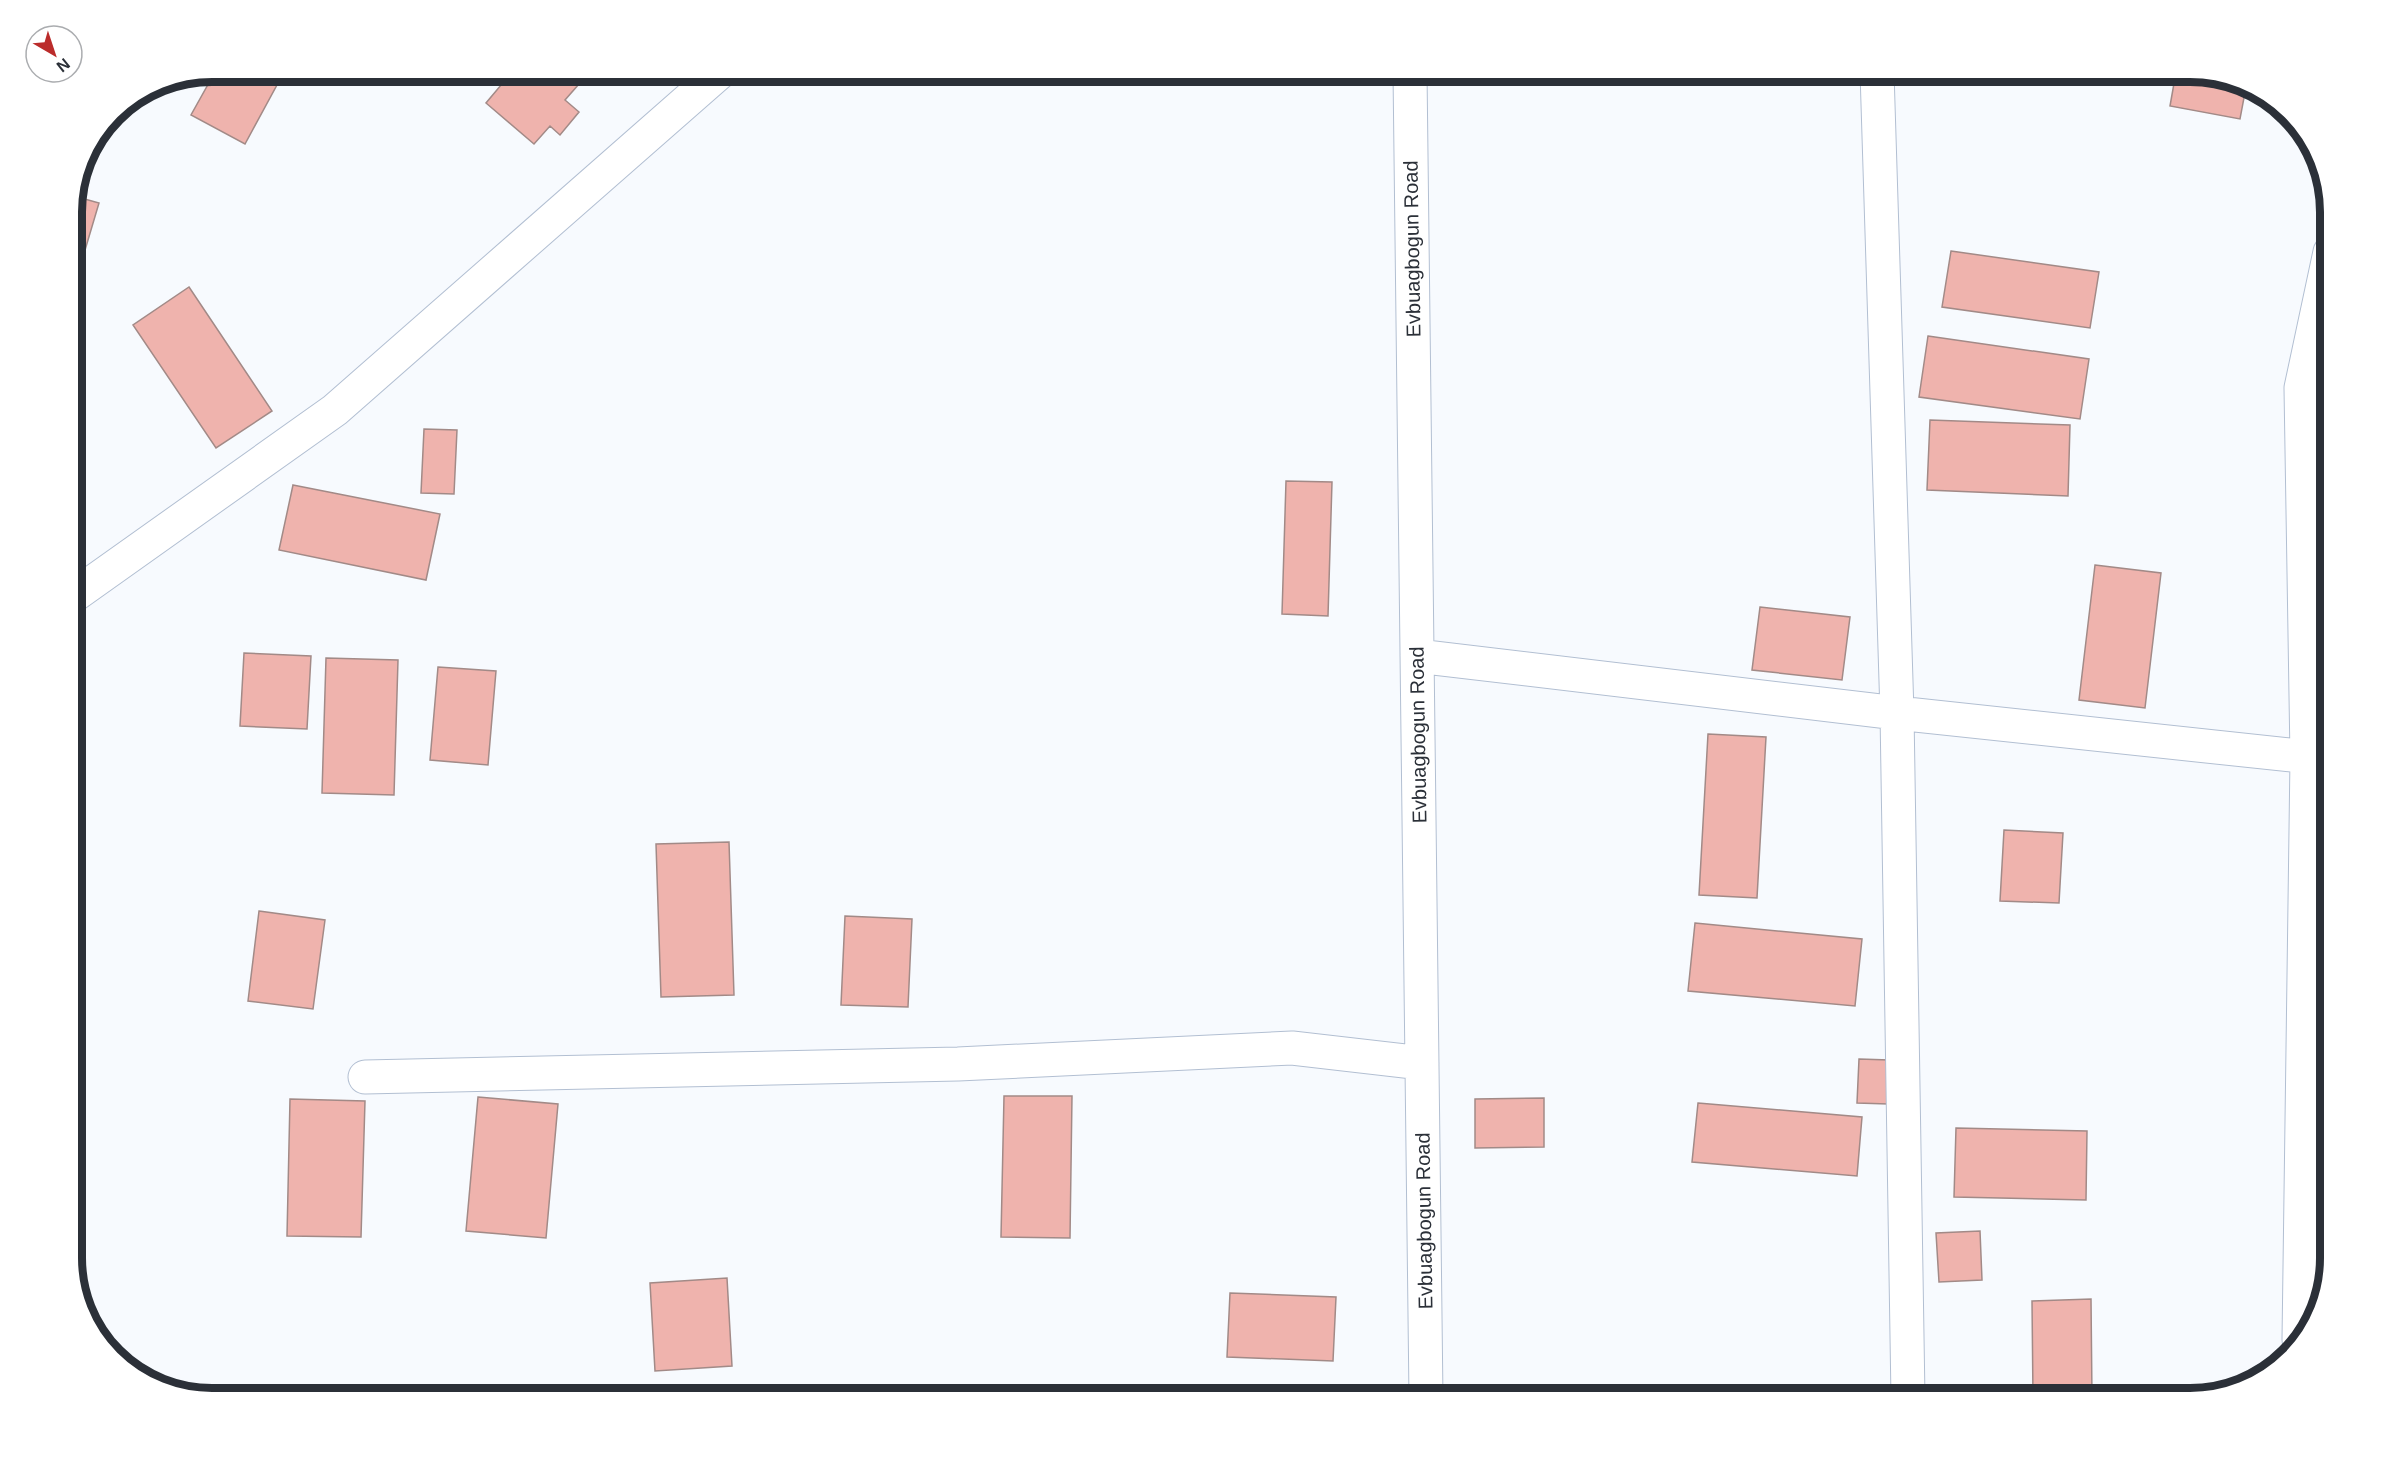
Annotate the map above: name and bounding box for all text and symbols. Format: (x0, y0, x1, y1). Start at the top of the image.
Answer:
north arrow (24, 24, 84, 84)
text: N (53, 55, 73, 76)
street label: Evbuagbogun Road (1399, 160, 1425, 338)
street label: Evbuagbogun Road (1405, 646, 1431, 824)
street label: Evbuagbogun Road (1411, 1132, 1437, 1310)

